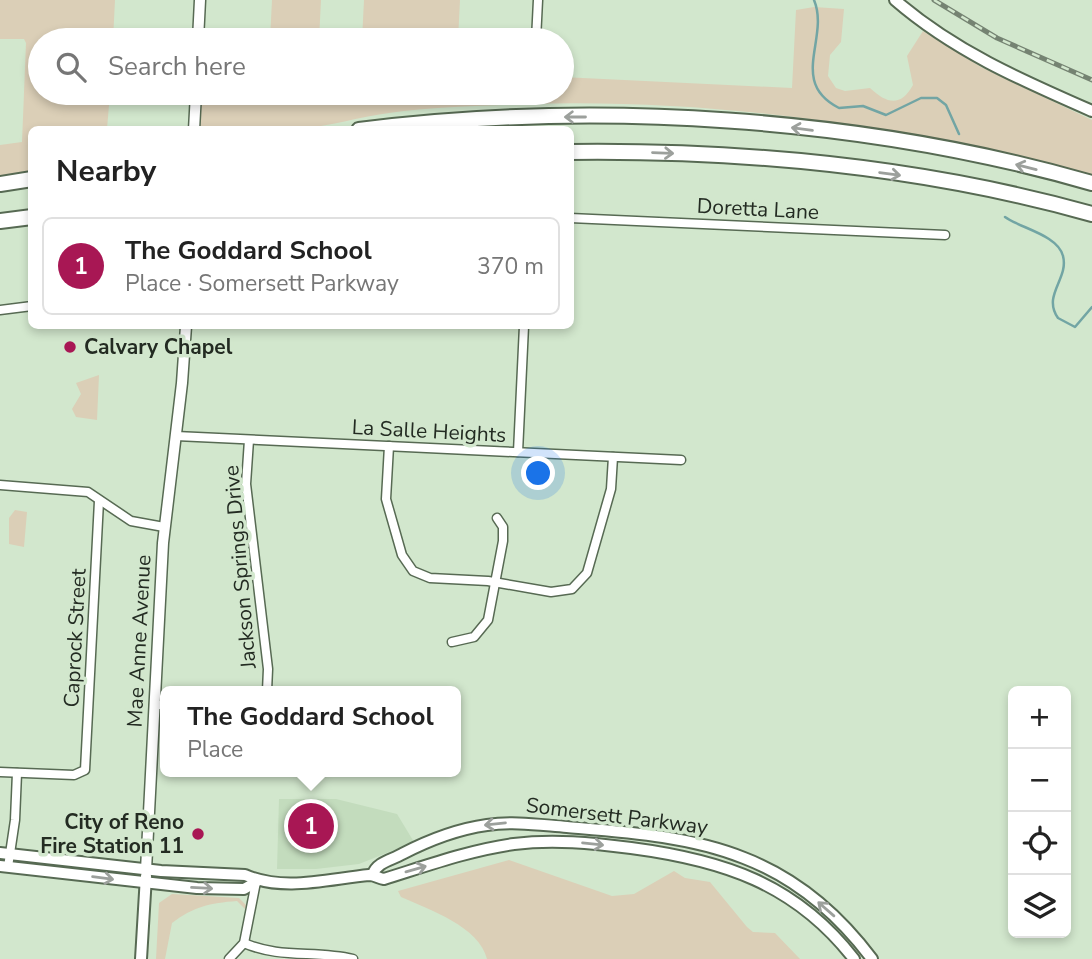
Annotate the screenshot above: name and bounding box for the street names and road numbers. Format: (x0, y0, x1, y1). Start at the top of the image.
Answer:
street label: Doretta Lane (696, 192, 820, 226)
street label: La Salle Heights (351, 413, 507, 449)
street label: Jackson Springs Drive (217, 464, 263, 671)
street label: Mae Anne Avenue (120, 554, 158, 728)
street label: Caprock Street (57, 567, 93, 708)
street label: Somersett Parkway (524, 791, 710, 841)

